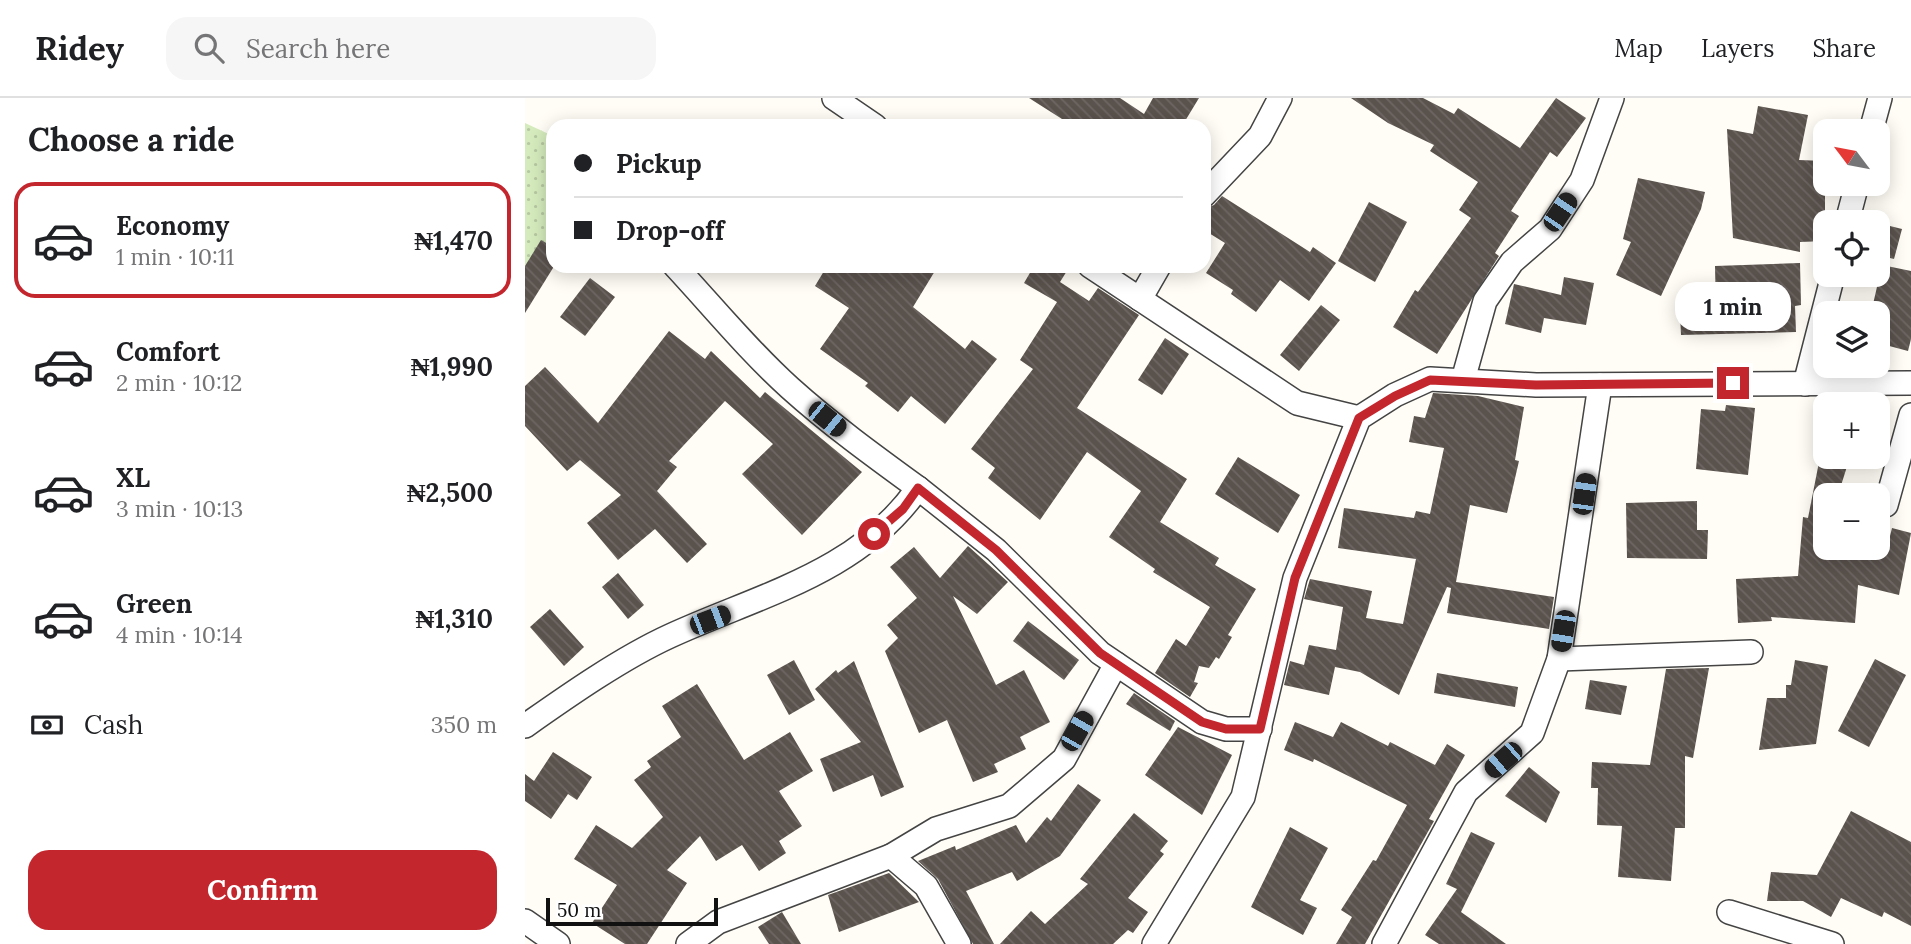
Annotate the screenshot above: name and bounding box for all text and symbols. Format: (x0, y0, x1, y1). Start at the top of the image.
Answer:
search box (166, 17, 656, 80)
text: Ridey (35, 27, 124, 69)
icon: search (190, 29, 228, 67)
text: Search here (246, 32, 390, 65)
text: Map (1614, 33, 1663, 64)
text: Layers (1701, 33, 1774, 64)
text: Share (1812, 33, 1876, 64)
text: Choose a ride (28, 119, 235, 160)
north arrow (1813, 119, 1890, 196)
map controls (1813, 119, 1890, 560)
text: Pickup (616, 147, 702, 180)
car (1540, 189, 1581, 235)
icon: car (32, 209, 95, 272)
text: Economy (116, 209, 229, 242)
button: locate (1813, 210, 1890, 287)
text: Drop-off (616, 214, 724, 247)
text: ₦1,470 (414, 224, 493, 257)
text: 1 min · 10:11 (116, 242, 234, 271)
callout: 1 min (1675, 282, 1791, 330)
text: 1 min (1704, 292, 1762, 321)
button: layers (1813, 301, 1890, 378)
icon: car (32, 335, 95, 398)
text: Comfort (116, 335, 220, 368)
text: ₦1,990 (411, 350, 493, 383)
route end (1717, 367, 1749, 399)
text: 2 min · 10:12 (116, 368, 242, 397)
button: + (1813, 392, 1890, 469)
car (805, 398, 850, 440)
icon: car (32, 461, 95, 524)
text: XL (116, 461, 150, 494)
car (1571, 472, 1598, 516)
text: ₦2,500 (407, 476, 493, 509)
button: − (1813, 483, 1890, 560)
text: 3 min · 10:13 (116, 494, 243, 523)
route start (858, 518, 890, 550)
icon: car (32, 587, 95, 650)
text: Green (116, 587, 192, 620)
text: ₦1,310 (416, 602, 493, 635)
car (687, 603, 734, 637)
car (1550, 609, 1577, 653)
text: 4 min · 10:14 (116, 620, 243, 649)
icon: cash (28, 706, 66, 744)
text: Cash (84, 708, 143, 741)
car (1058, 708, 1097, 754)
text: 350 m (431, 710, 497, 739)
car (1481, 738, 1526, 782)
button: Confirm (28, 850, 497, 930)
scale bar (546, 895, 717, 927)
text: 50 m (557, 898, 601, 922)

